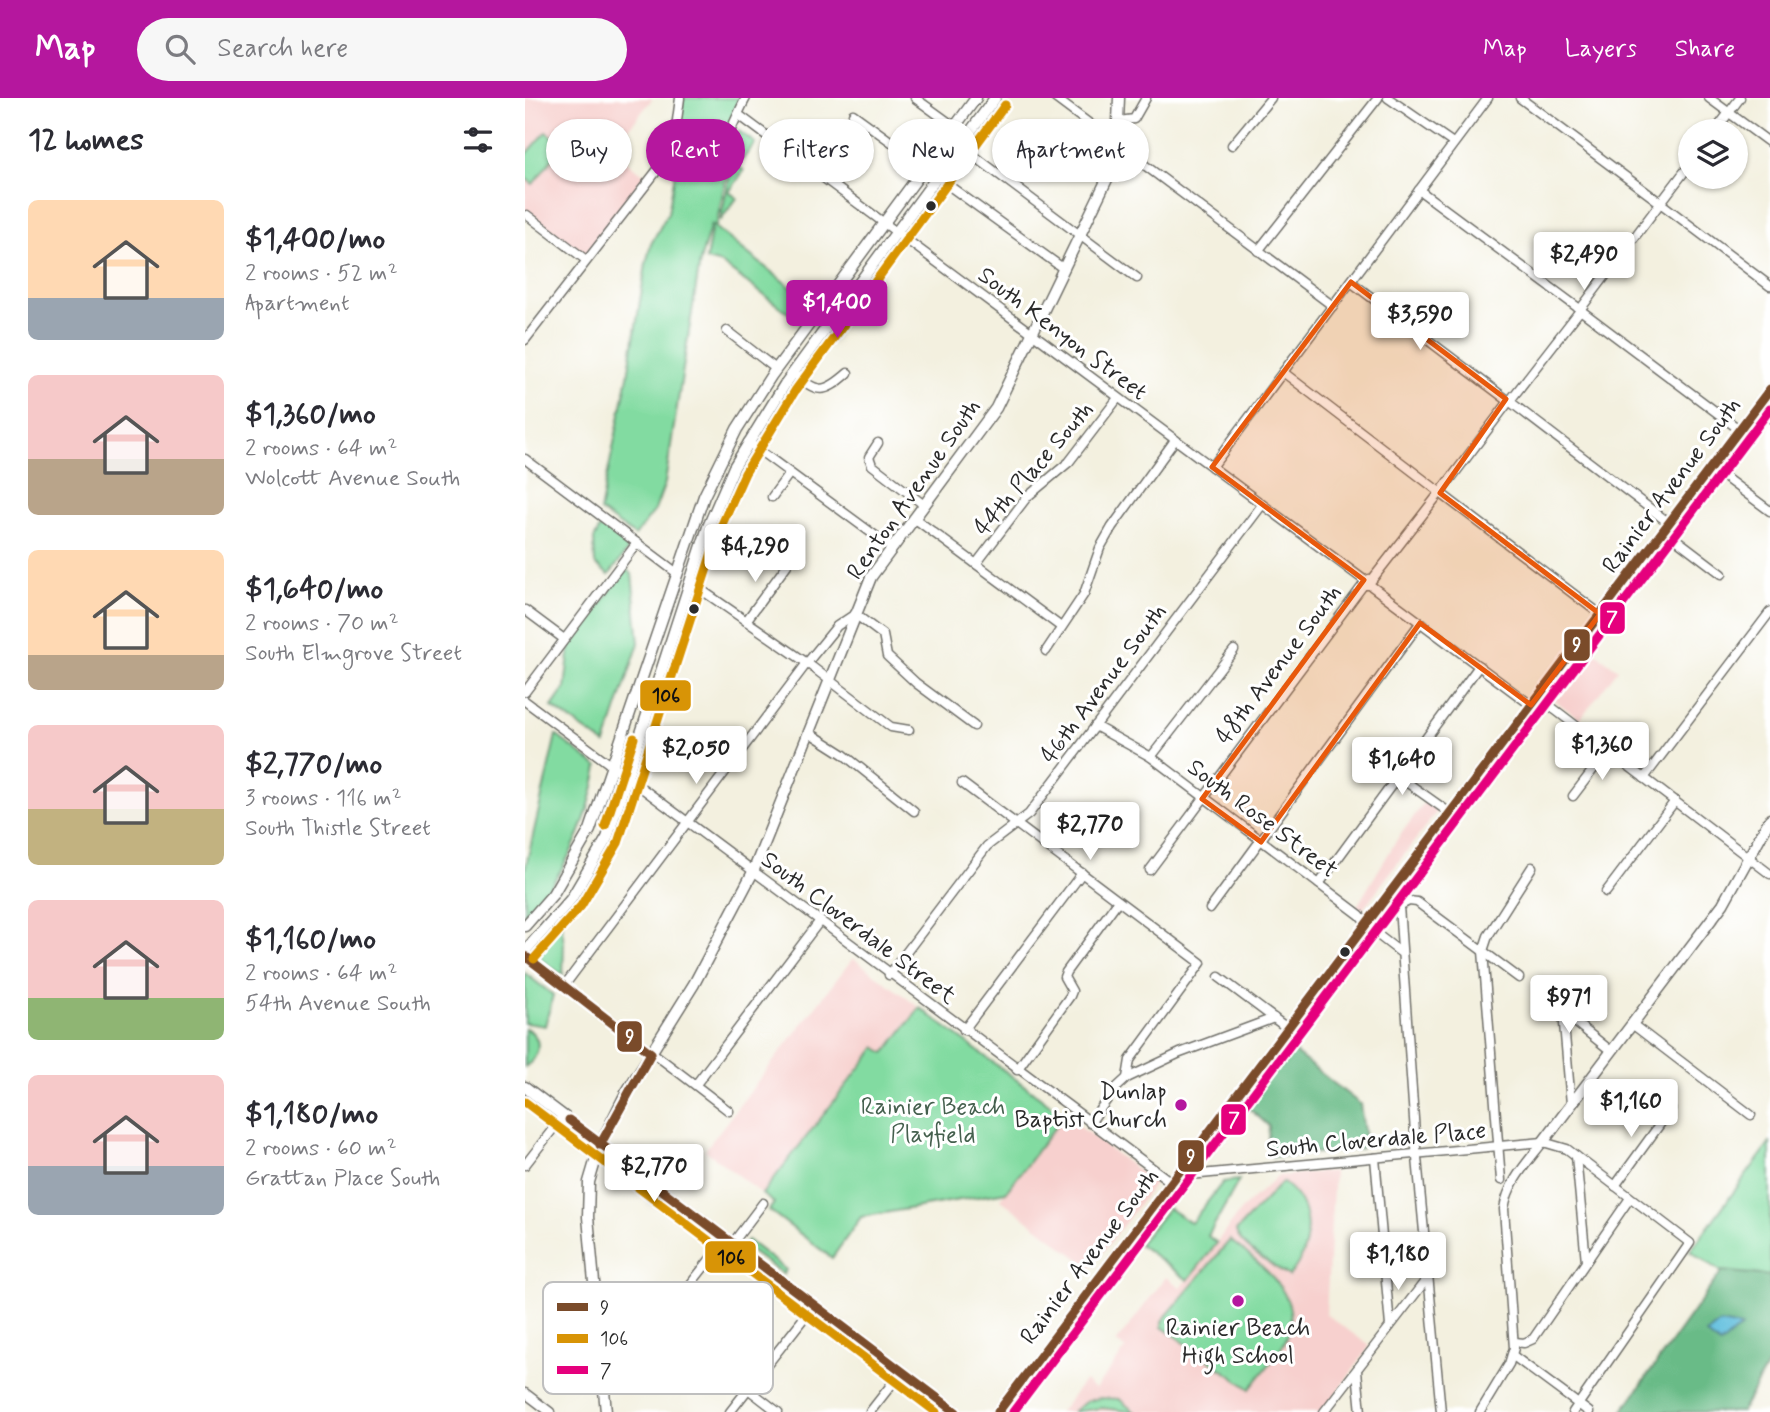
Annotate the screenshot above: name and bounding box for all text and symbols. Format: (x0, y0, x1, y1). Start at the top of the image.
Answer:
search box (137, 18, 627, 81)
text: Map (35, 27, 95, 71)
icon: search (161, 30, 199, 68)
text: Search here (217, 32, 348, 66)
text: Map (1483, 34, 1527, 65)
text: Layers (1565, 34, 1637, 65)
text: Share (1675, 34, 1735, 65)
chip: Buy (546, 119, 632, 182)
chip: Rent (646, 119, 745, 182)
chip: Filters (759, 119, 874, 182)
chip: New (888, 119, 978, 182)
chip: Apartment (992, 119, 1149, 182)
map controls (1678, 119, 1748, 189)
button: layers (1678, 119, 1748, 189)
text: 12 homes (28, 121, 144, 160)
icon: filters (459, 121, 497, 159)
unlabelled marker (924, 199, 938, 213)
text: $1,400/mo (245, 220, 385, 259)
icon: home (84, 228, 168, 312)
pin: $2,490 (1527, 232, 1641, 292)
text: $2,490 (1550, 240, 1618, 270)
text: 2 rooms · 52 m² (245, 259, 398, 289)
street label: South Kenyon Street (971, 260, 1153, 408)
pin: $1,400 (780, 280, 894, 340)
text: $1,400 (802, 288, 872, 318)
text: Apartment (245, 289, 350, 319)
pin: $3,590 (1363, 292, 1477, 352)
text: $3,590 (1387, 300, 1453, 330)
street label: Rainier Avenue South (1596, 392, 1749, 580)
street label: Renton Avenue South (840, 393, 988, 586)
text: $1,360/mo (245, 395, 376, 434)
street label: 44th Place South (967, 395, 1101, 543)
icon: home (84, 403, 168, 487)
text: 2 rooms · 64 m² (245, 434, 397, 464)
text: Wolcott Avenue South (245, 464, 460, 494)
pin: $4,290 (698, 524, 812, 584)
text: $4,290 (721, 532, 790, 562)
text: $1,640/mo (245, 570, 383, 609)
icon: home (84, 578, 168, 662)
street label: 48th Avenue South (1209, 579, 1349, 751)
street label: 46th Avenue South (1034, 598, 1174, 770)
line badge: 7 (1599, 601, 1626, 635)
unlabelled marker (687, 602, 701, 616)
text: 7 (1606, 607, 1618, 632)
text: 2 rooms · 70 m² (245, 609, 399, 639)
line badge: 9 (1563, 628, 1591, 662)
text: 9 (1572, 633, 1582, 658)
text: South Elmgrove Street (245, 639, 462, 669)
line badge: 106 (639, 679, 692, 712)
text: 106 (652, 684, 680, 709)
pin: $1,360 (1545, 722, 1659, 782)
pin: $2,050 (639, 726, 753, 786)
text: $1,360 (1571, 730, 1633, 760)
text: $2,050 (662, 734, 730, 764)
pin: $1,640 (1345, 738, 1459, 797)
text: $2,770/mo (245, 745, 382, 784)
text: $1,640 (1368, 745, 1436, 775)
street label: South Rose Street (1181, 752, 1344, 886)
icon: home (84, 753, 168, 837)
text: 3 rooms · 116 m² (245, 784, 402, 814)
pin: $2,770 (1033, 802, 1147, 862)
text: $2,770 (1056, 810, 1124, 840)
text: South Thistle Street (245, 814, 431, 844)
street label: South Cloverdale Street (754, 845, 962, 1012)
text: $1,160/mo (245, 920, 376, 959)
icon: home (84, 928, 168, 1012)
unlabelled marker (1338, 945, 1352, 959)
text: 2 rooms · 64 m² (245, 959, 397, 989)
pin: $971 (1528, 976, 1610, 1035)
text: $971 (1546, 983, 1592, 1013)
text: 54th Avenue South (245, 989, 431, 1019)
line badge: 9 (616, 1020, 643, 1053)
text: 9 (625, 1025, 635, 1050)
place label: Dunlap Baptist Church (1015, 1077, 1167, 1136)
pin: $1,160 (1574, 1080, 1688, 1139)
text: $1,160 (1600, 1087, 1662, 1117)
park label: Rainier Beach Playfield (861, 1092, 1005, 1151)
text: $1,180/mo (245, 1095, 378, 1134)
marker: Dunlap Baptist Church (1173, 1097, 1189, 1113)
icon: home (84, 1103, 168, 1187)
line badge: 7 (1220, 1103, 1247, 1136)
text: 7 (1228, 1108, 1240, 1133)
street label: South Cloverdale Place (1265, 1115, 1488, 1166)
text: 2 rooms · 60 m² (245, 1134, 397, 1164)
line badge: 9 (1177, 1139, 1205, 1173)
pin: $2,770 (597, 1144, 711, 1204)
text: 9 (1186, 1145, 1196, 1170)
text: $2,770 (620, 1152, 688, 1182)
street label: Rainier Avenue South (1014, 1163, 1167, 1351)
text: Grattan Place South (245, 1164, 440, 1194)
pin: $1,180 (1341, 1232, 1455, 1292)
line badge: 106 (704, 1240, 757, 1274)
text: $1,180 (1366, 1240, 1430, 1270)
text: 106 (717, 1246, 745, 1271)
legend (543, 1282, 773, 1394)
marker: Rainier Beach High School (1230, 1293, 1246, 1309)
text: 9 (600, 1296, 609, 1321)
place label: Rainier Beach High School (1166, 1313, 1310, 1375)
text: 106 (600, 1327, 628, 1352)
text: 7 (600, 1359, 612, 1384)

